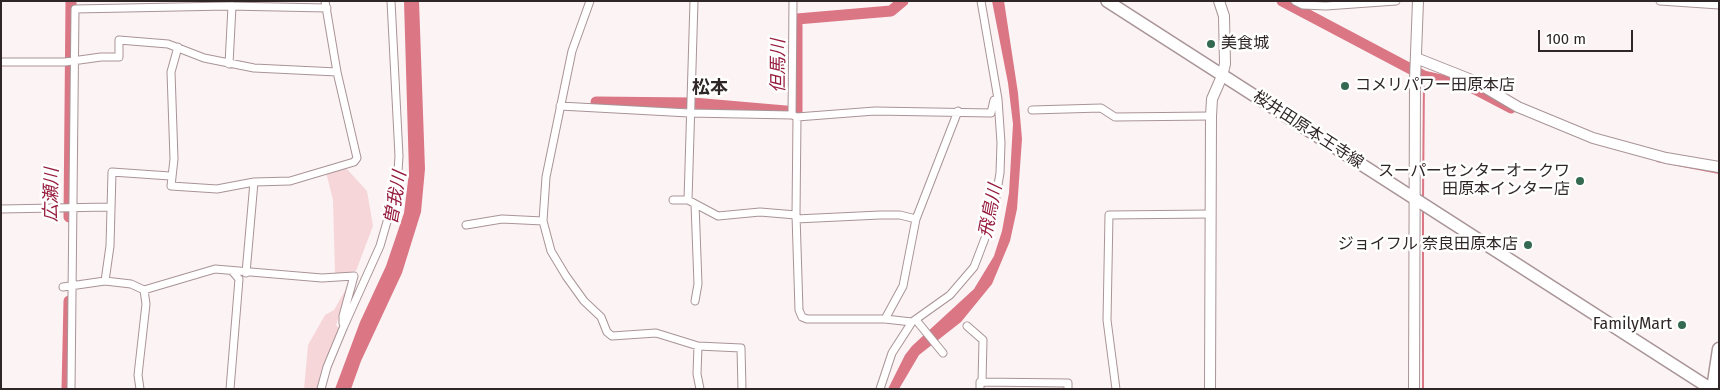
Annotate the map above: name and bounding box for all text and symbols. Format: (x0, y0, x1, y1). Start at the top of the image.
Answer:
scale bar (1540, 20, 1635, 52)
text: 100 m (1546, 30, 1586, 48)
place label: 美食城 (1221, 34, 1269, 54)
marker: 美食城 (1205, 38, 1217, 50)
water label: 但馬川 (768, 39, 790, 93)
place label: コメリパワー田原本店 (1355, 76, 1515, 96)
district label: 松本 (692, 77, 728, 99)
marker: コメリパワー田原本店 (1339, 80, 1351, 92)
street label: 桜井田原本王寺線 (1249, 87, 1367, 173)
place label: スーパーセンターオークワ 田原本インター店 (1378, 162, 1570, 200)
water label: 広瀬川 (41, 168, 63, 222)
water label: 曽我川 (381, 170, 411, 226)
marker: スーパーセンターオークワ 田原本インター店 (1574, 175, 1586, 187)
water label: 飛鳥川 (975, 182, 1007, 240)
place label: ジョイフル 奈良田原本店 (1338, 235, 1518, 255)
marker: ジョイフル 奈良田原本店 (1522, 239, 1534, 251)
place label: FamilyMart (1593, 315, 1672, 335)
marker: FamilyMart (1676, 319, 1688, 331)

